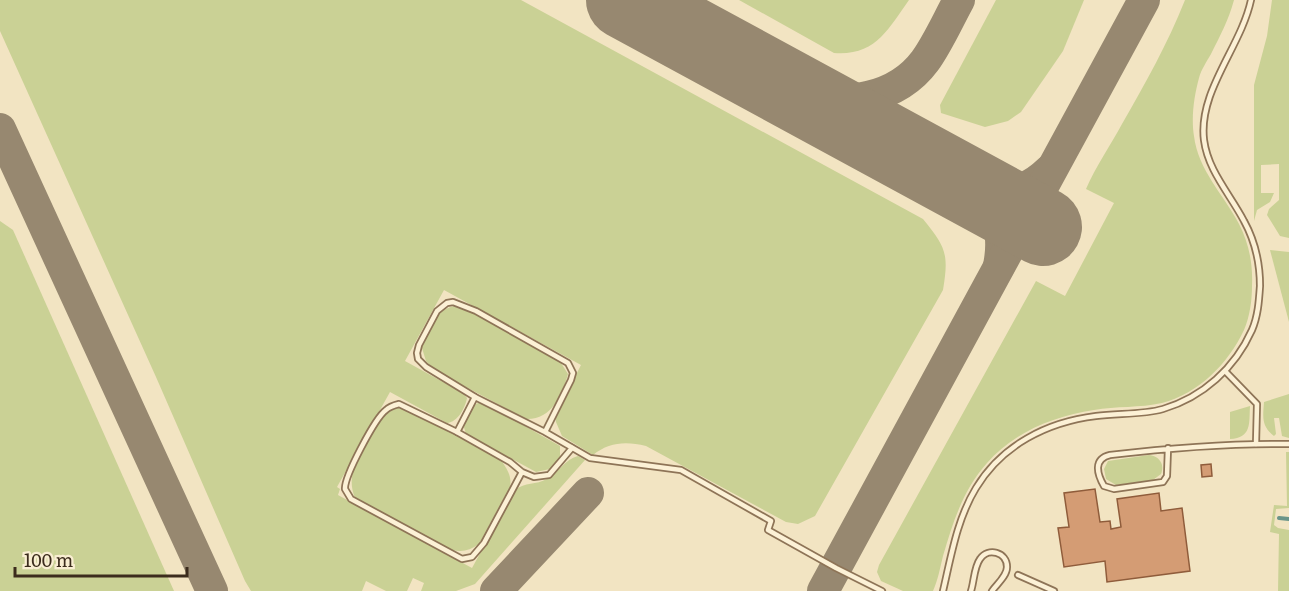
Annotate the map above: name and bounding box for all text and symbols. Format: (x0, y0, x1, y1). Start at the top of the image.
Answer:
scale bar (15, 540, 188, 578)
text: 100 m (24, 546, 73, 573)

